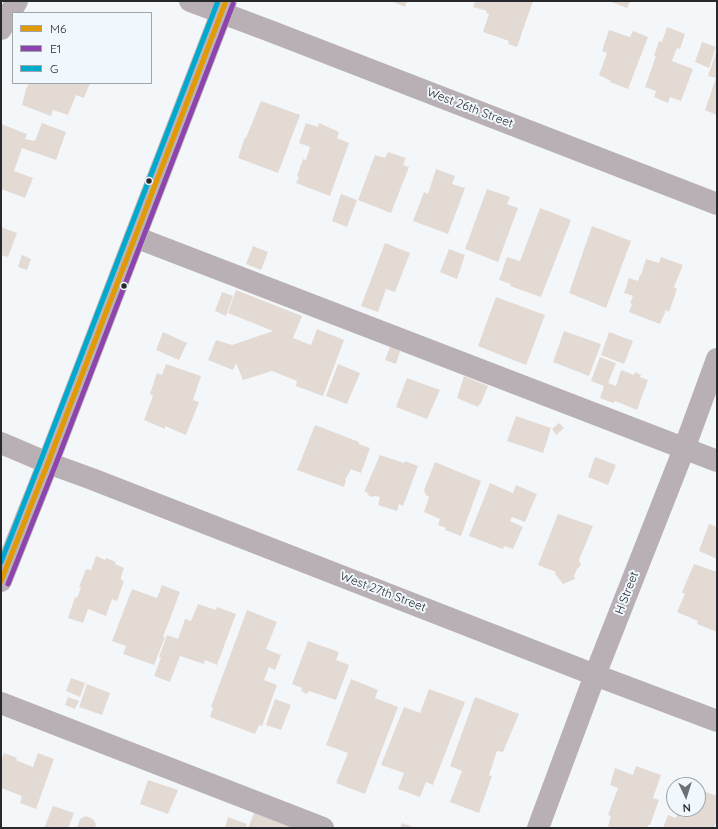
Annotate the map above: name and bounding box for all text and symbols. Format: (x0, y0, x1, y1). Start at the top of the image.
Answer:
legend (12, 12, 152, 84)
text: M6 (50, 21, 66, 36)
text: E1 (50, 41, 61, 56)
text: G (50, 61, 58, 76)
street label: West 26th Street (425, 85, 515, 131)
unlabelled marker (144, 176, 154, 186)
unlabelled marker (119, 281, 129, 291)
street label: West 27th Street (338, 569, 428, 615)
street label: H Street (612, 570, 642, 616)
north arrow (666, 777, 706, 817)
text: N (682, 801, 691, 815)

